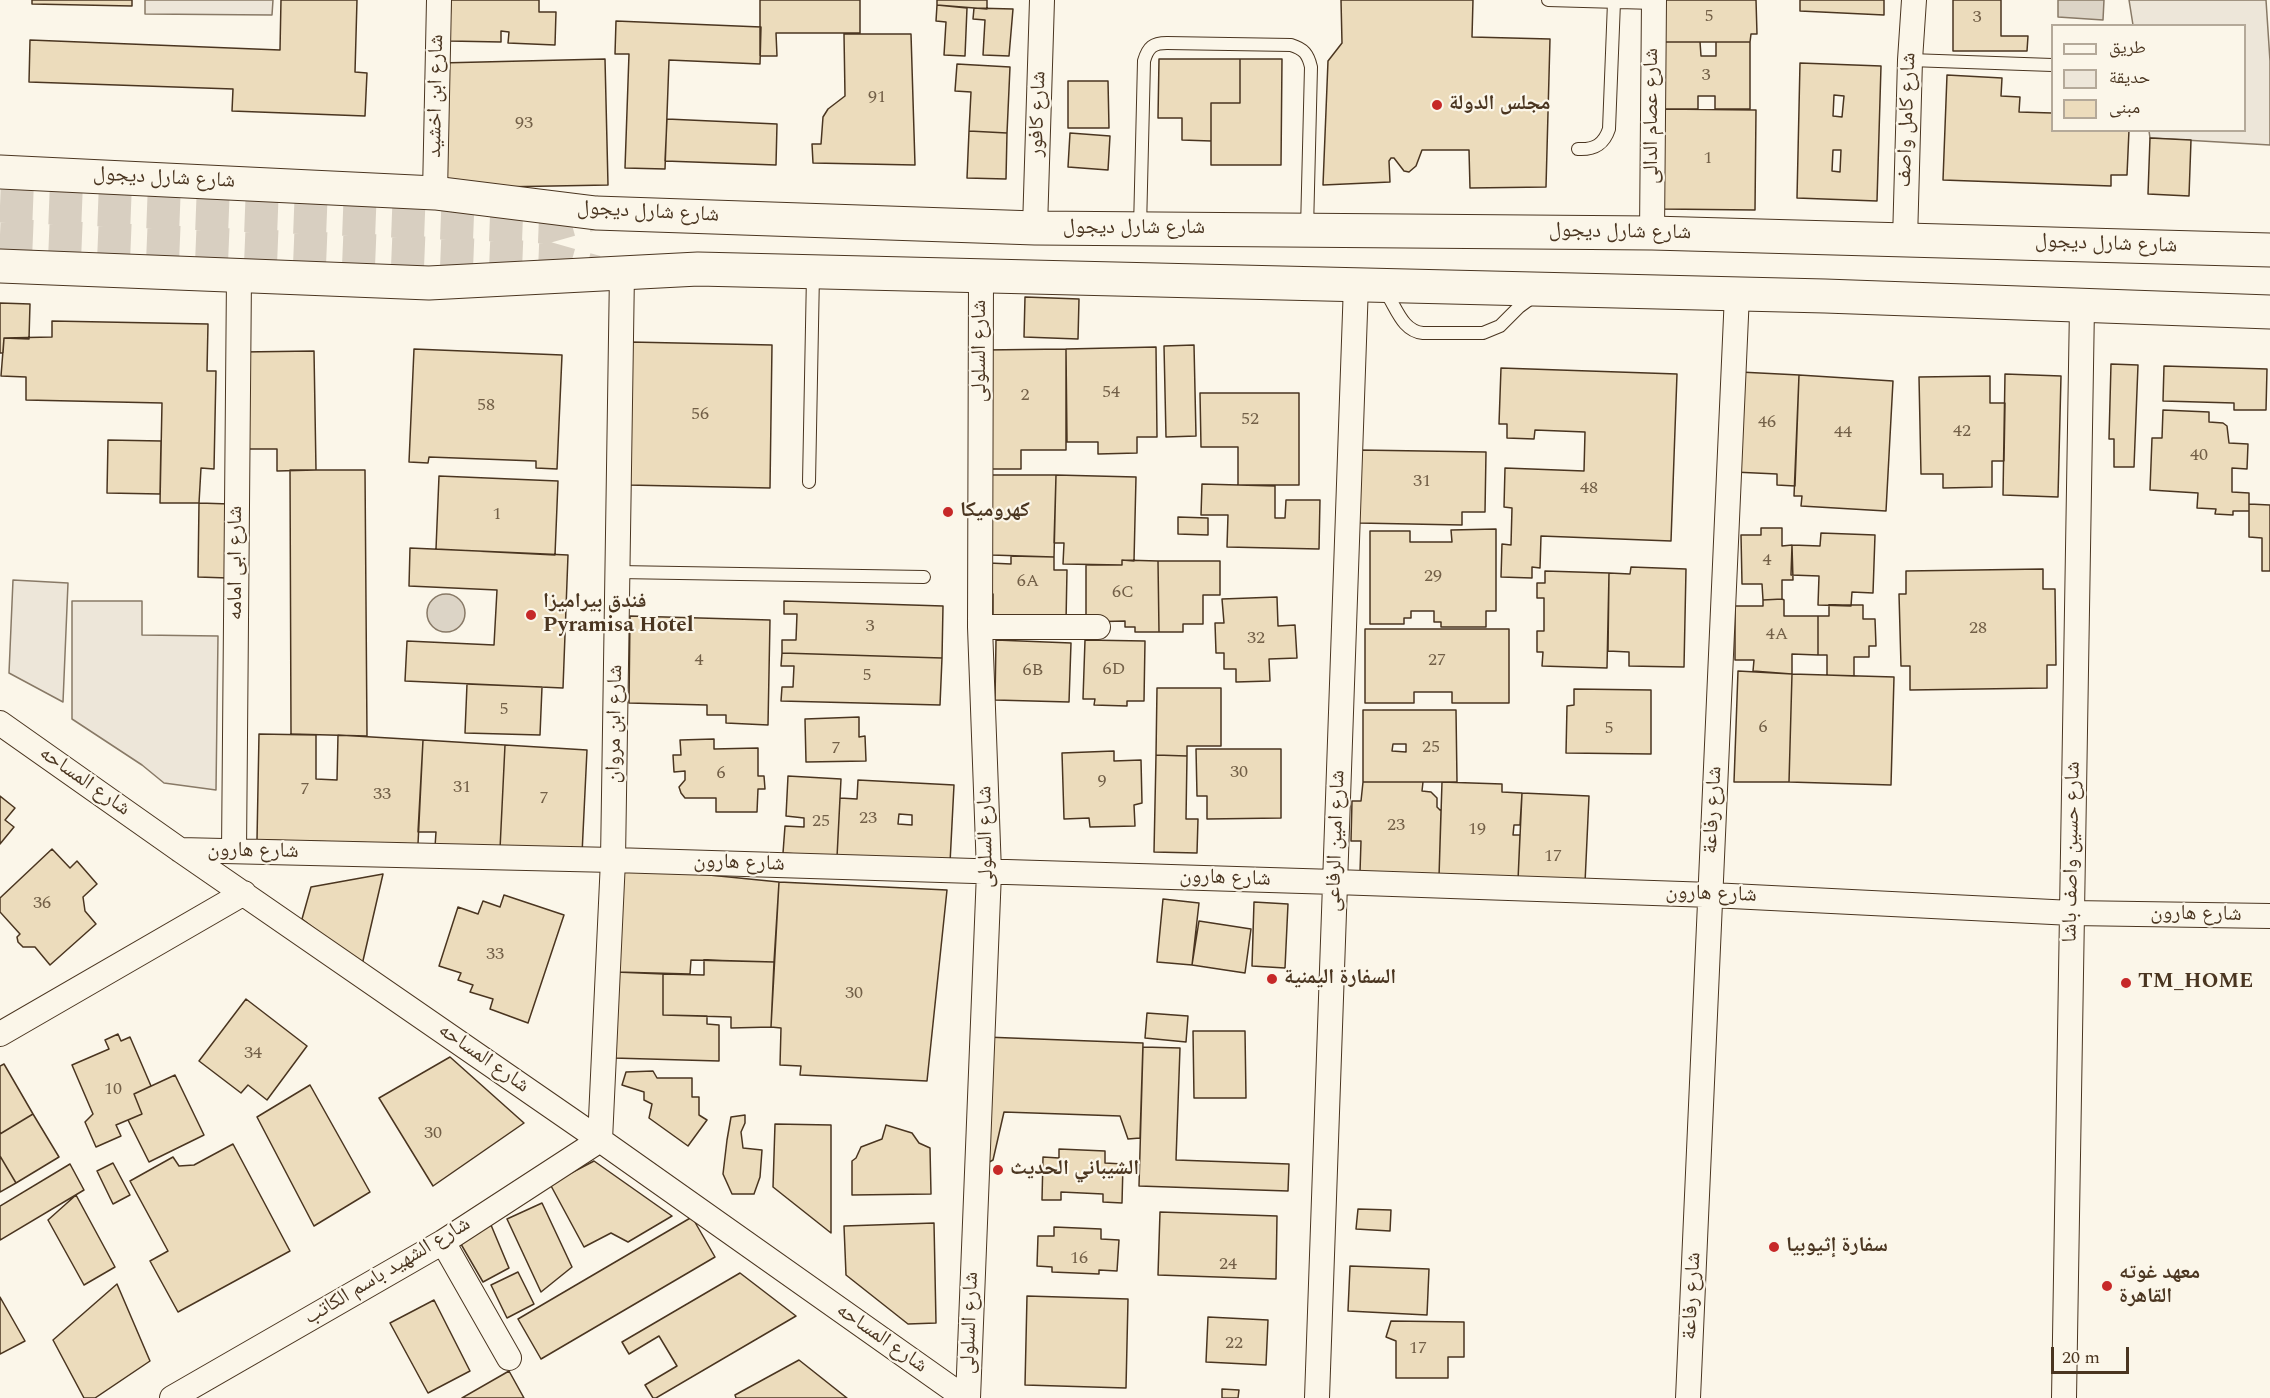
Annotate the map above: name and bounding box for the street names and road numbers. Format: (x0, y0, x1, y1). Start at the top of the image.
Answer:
street label: شارع ابن اخشيد (423, 34, 451, 158)
street label: شارع عصام الدالى (1640, 48, 1666, 184)
street label: شارع كامل واصف (1893, 52, 1923, 188)
street label: شارع كافور (1025, 71, 1053, 157)
street label: شارع شارل ديجول (92, 163, 236, 195)
street label: شارع شارل ديجول (576, 197, 720, 229)
street label: شارع شارل ديجول (1063, 216, 1205, 242)
street label: شارع شارل ديجول (1549, 219, 1691, 247)
street label: شارع شارل ديجول (2034, 230, 2178, 260)
street label: شارع السلولى (968, 300, 994, 402)
street label: شارع ابى امامه (224, 506, 250, 620)
street label: شارع ابن مروان (602, 664, 630, 784)
street label: شارع المساحه (34, 741, 134, 823)
street label: شارع حسين واصف باشا (2059, 761, 2087, 943)
street label: شارع رفاعة (1699, 766, 1729, 854)
street label: شارع امين الرفاعى (1322, 770, 1352, 912)
street label: شارع السلولى (974, 786, 1000, 888)
street label: شارع هارون (207, 839, 299, 865)
street label: شارع هارون (693, 850, 785, 878)
street label: شارع هارون (1179, 865, 1271, 893)
street label: شارع هارون (1665, 881, 1757, 909)
street label: شارع هارون (2150, 902, 2242, 928)
street label: شارع المساحه (433, 1018, 533, 1100)
street label: شارع الشهيد باسم الكاتب (300, 1212, 476, 1332)
street label: شارع رفاعة (1678, 1252, 1708, 1340)
street label: شارع السلولى (957, 1271, 985, 1375)
street label: شارع المساحه (831, 1298, 931, 1380)

